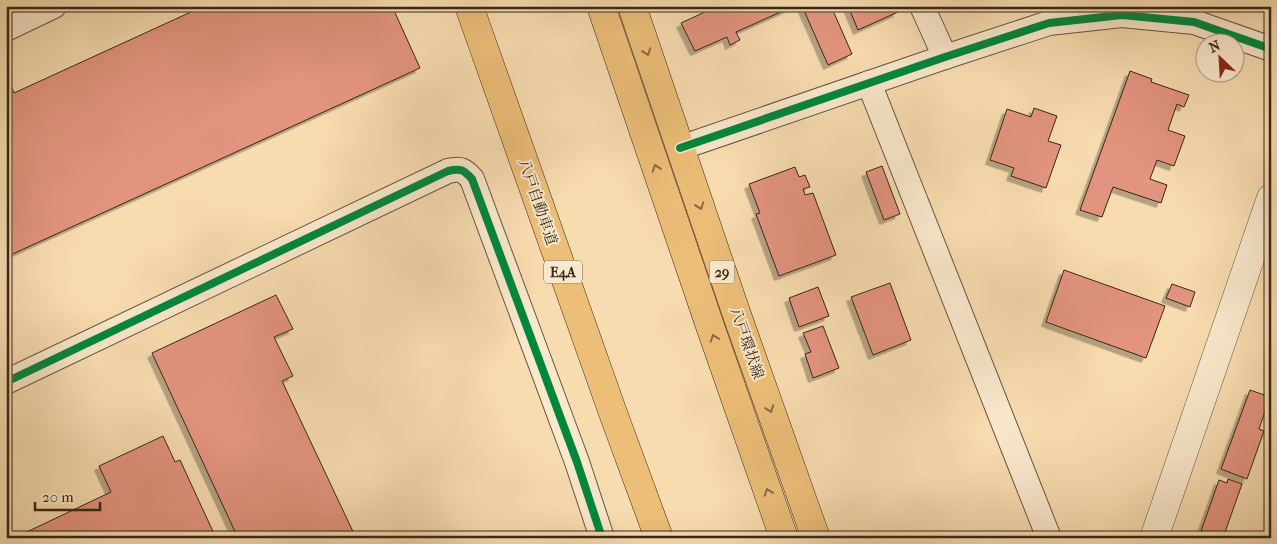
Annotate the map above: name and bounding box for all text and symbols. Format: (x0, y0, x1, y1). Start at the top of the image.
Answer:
north arrow (1194, 32, 1244, 82)
text: N (1206, 37, 1223, 57)
one-way arrow (641, 48, 651, 56)
street label: 八戸自動車道 (515, 157, 561, 247)
one-way arrow (652, 164, 662, 173)
one-way arrow (694, 201, 704, 210)
road number: E4A (544, 260, 582, 284)
road number: 29 (710, 260, 734, 284)
street label: 八戸環状線 (726, 305, 768, 381)
one-way arrow (710, 335, 720, 343)
one-way arrow (764, 405, 774, 413)
scale bar (35, 479, 100, 511)
text: 20 m (42, 488, 74, 506)
one-way arrow (764, 488, 774, 497)

